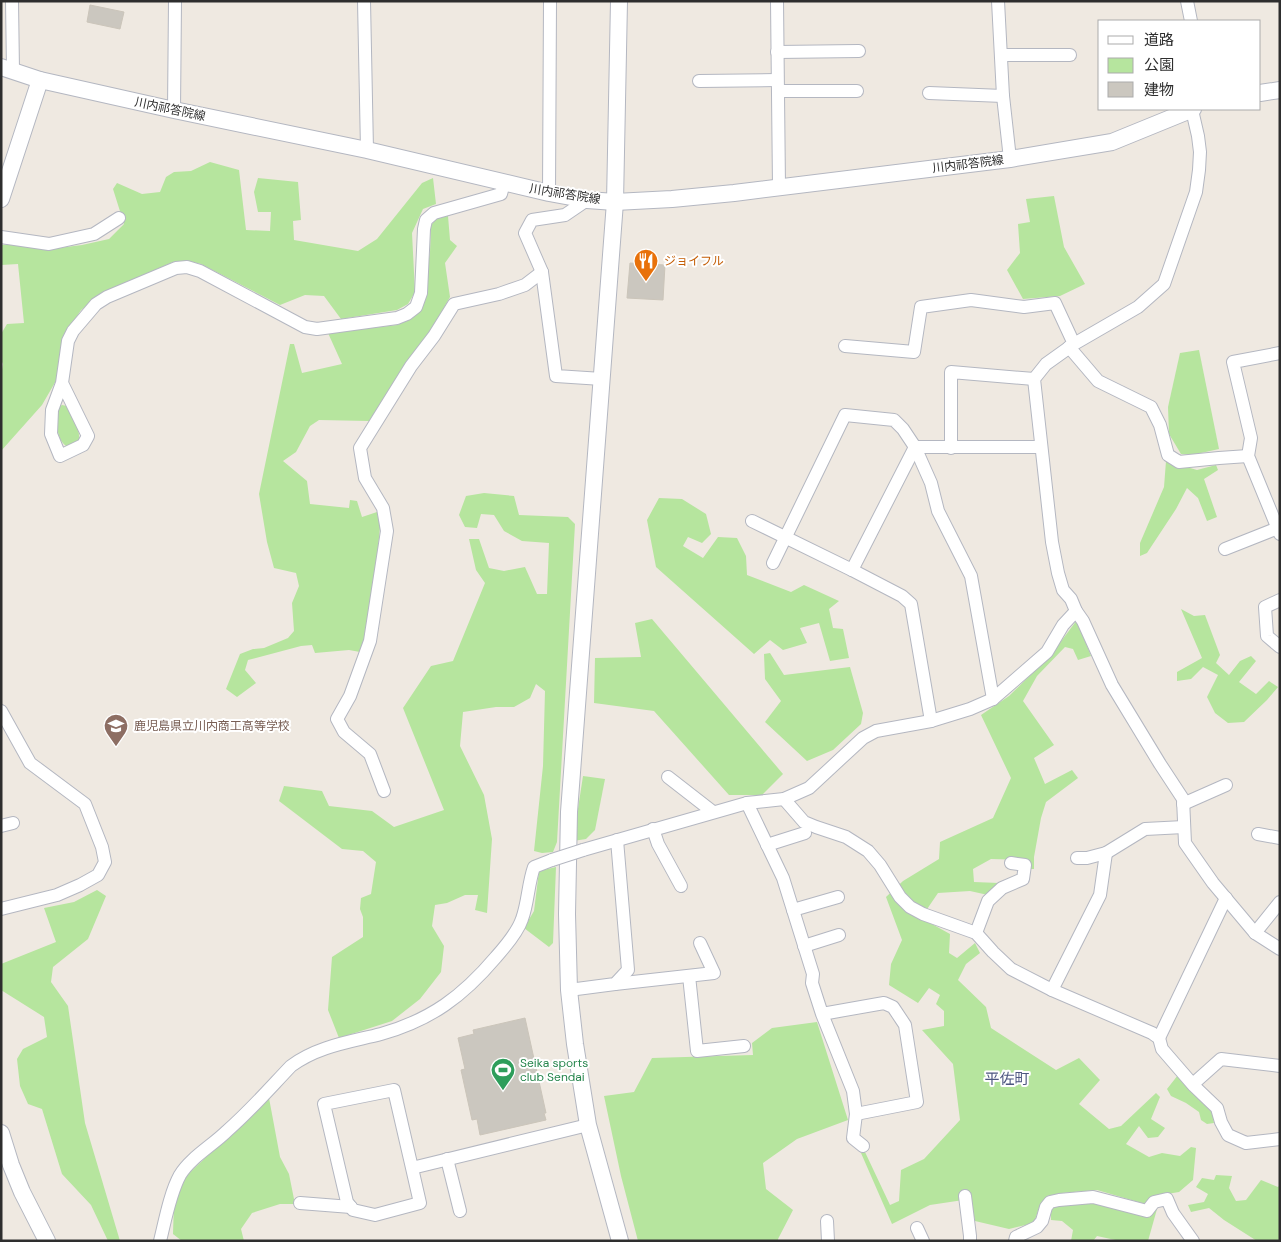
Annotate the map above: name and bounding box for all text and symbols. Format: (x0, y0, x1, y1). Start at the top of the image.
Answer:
legend (1098, 20, 1261, 110)
text: 道路 (1144, 30, 1174, 50)
text: 公園 (1144, 55, 1174, 75)
text: 建物 (1144, 80, 1174, 100)
street label: 川内祁答院線 (133, 94, 207, 124)
street label: 川内祁答院線 (931, 152, 1005, 176)
street label: 川内祁答院線 (528, 180, 602, 208)
restaurant icon: ジョイフル (633, 248, 659, 282)
place label: ジョイフル (664, 253, 724, 269)
school or university icon: 鹿児島県立川内商工高等学校 (103, 713, 129, 747)
place label: 鹿児島県立川内商工高等学校 (134, 718, 290, 734)
place label: Seika sports club Sendai (520, 1055, 588, 1085)
sports icon: Seika sports club Sendai (490, 1057, 516, 1091)
district label: 平佐町 (984, 1069, 1030, 1089)

